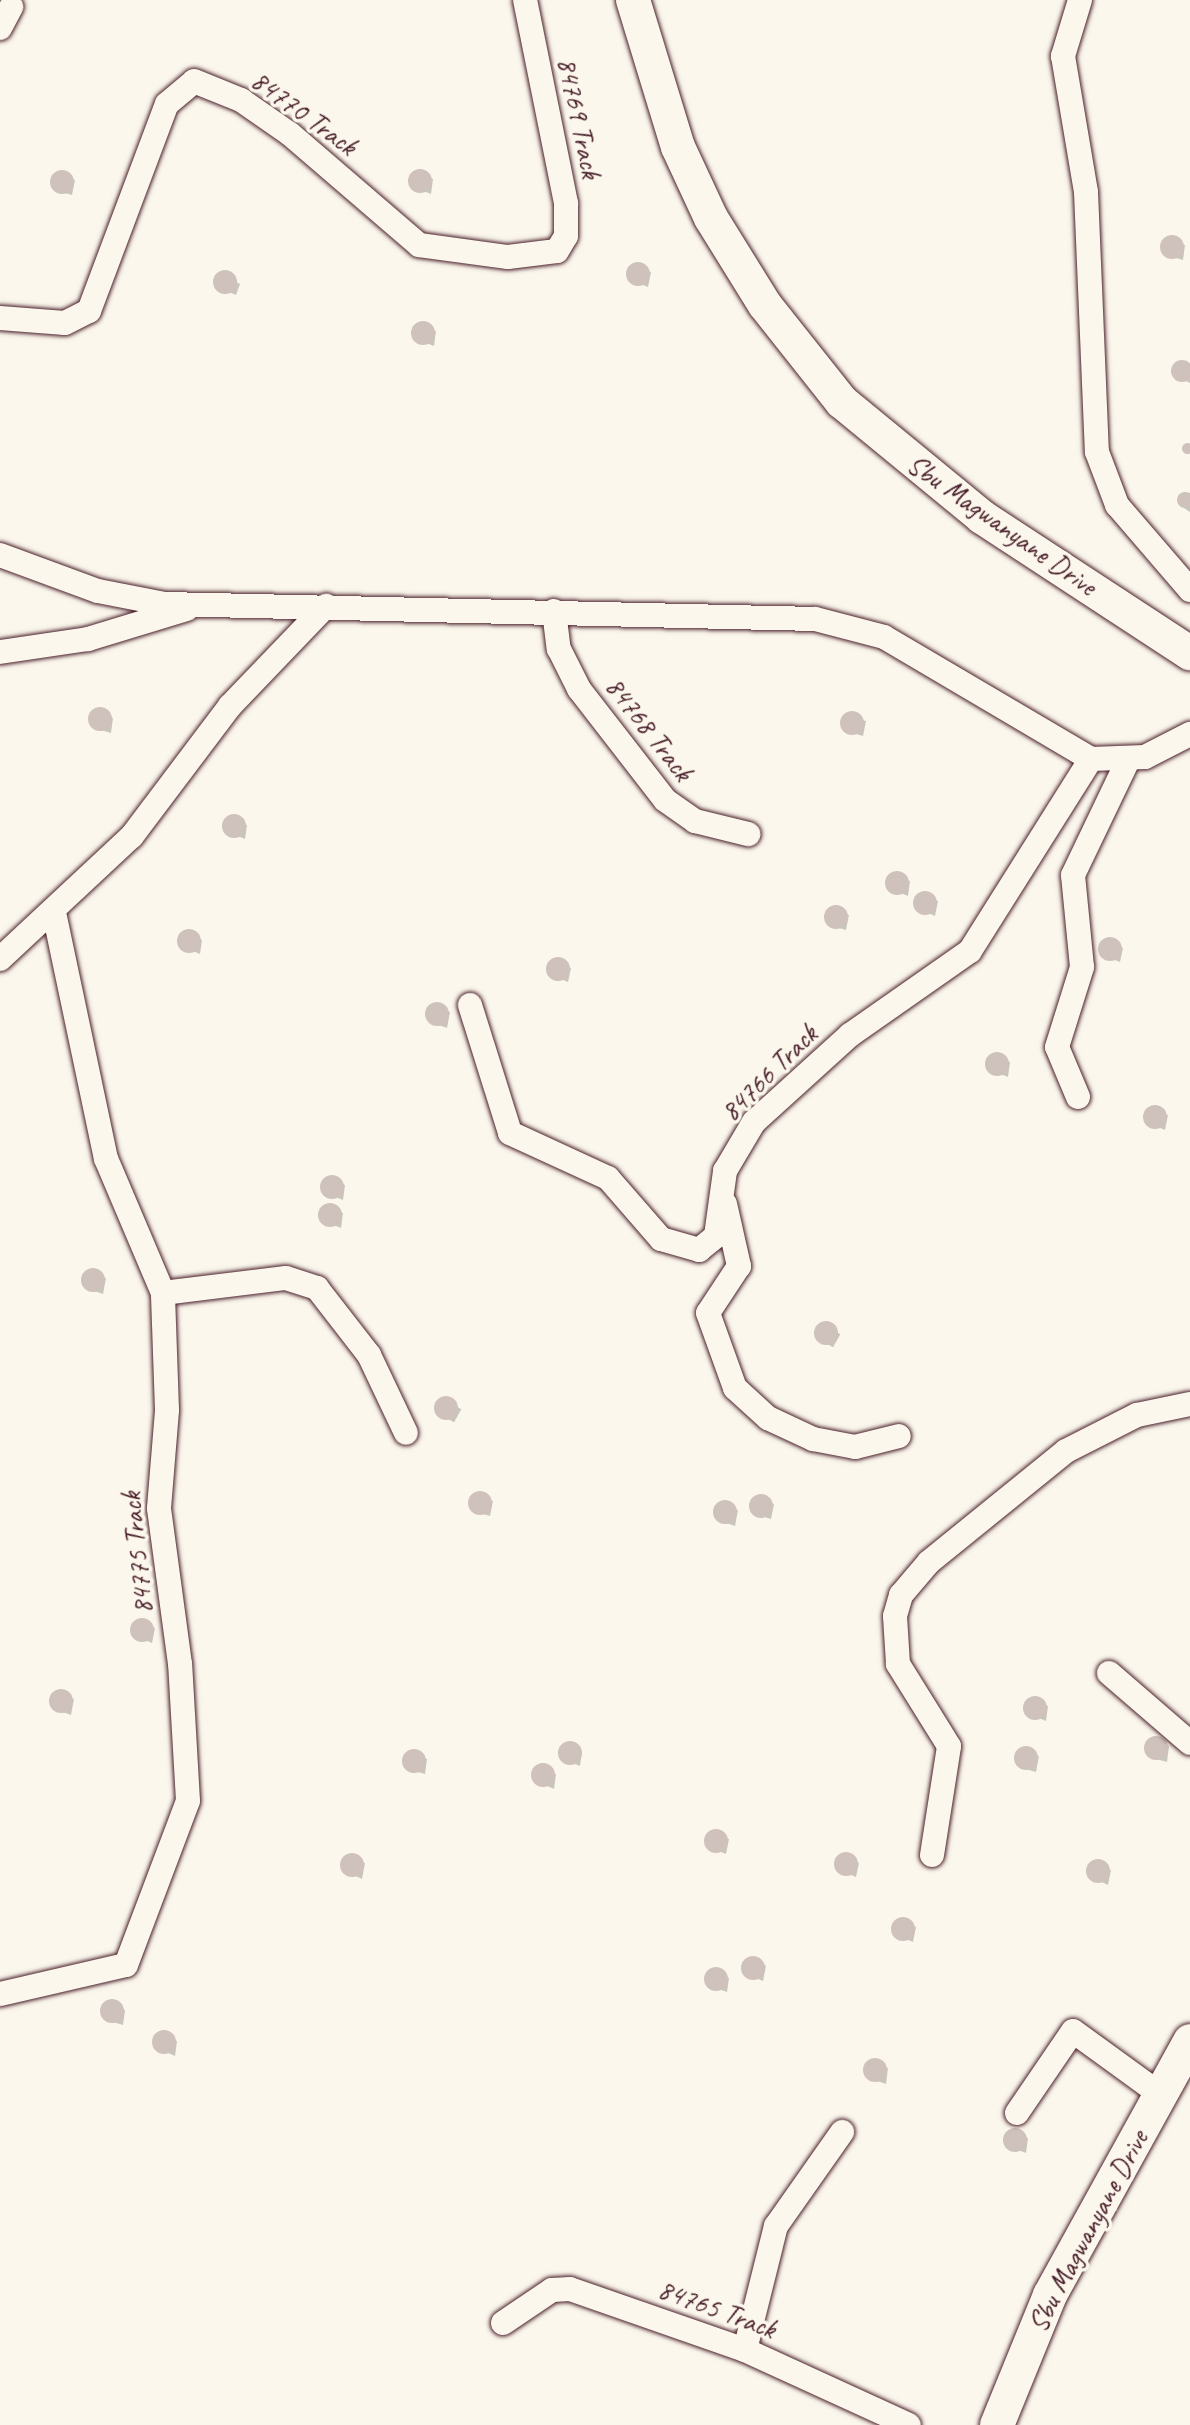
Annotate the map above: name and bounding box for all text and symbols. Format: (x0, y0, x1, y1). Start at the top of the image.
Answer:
street label: 84769 Track (550, 55, 608, 181)
street label: 84770 Track (245, 63, 363, 163)
street label: Sbu Magwanyane Drive (901, 447, 1103, 603)
street label: 84768 Track (598, 670, 700, 788)
street label: 84766 Track (714, 1018, 824, 1128)
street label: 84775 Track (114, 1490, 160, 1616)
street label: Sbu Magwanyane Drive (1021, 2125, 1155, 2337)
street label: 84765 Track (654, 2272, 780, 2346)

